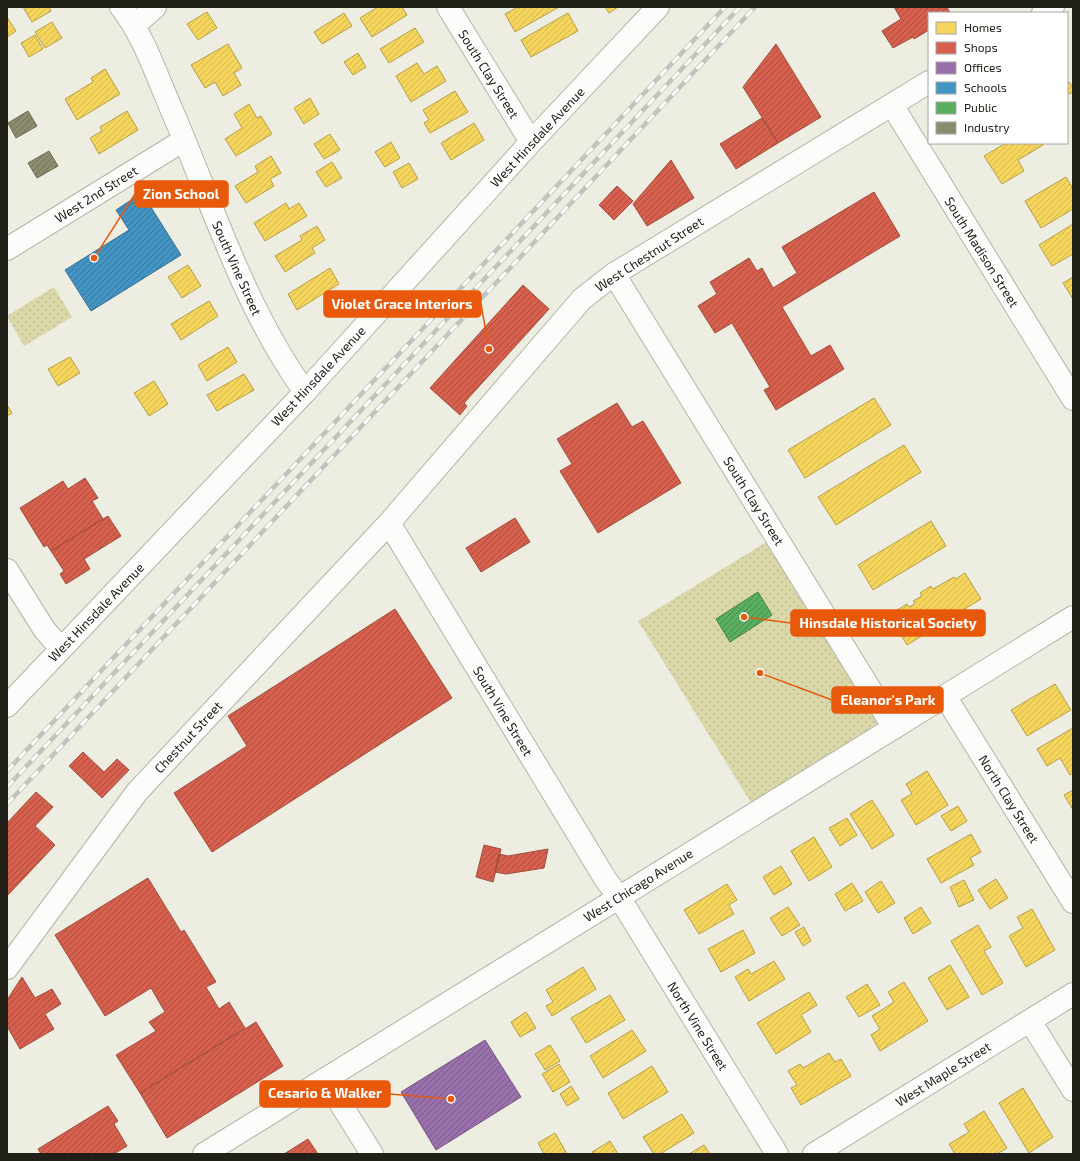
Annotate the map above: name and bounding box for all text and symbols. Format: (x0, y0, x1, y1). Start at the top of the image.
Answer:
legend (928, 12, 1068, 144)
text: Homes (964, 20, 1002, 34)
street label: South Clay Street (455, 27, 523, 121)
text: Shops (964, 40, 998, 54)
text: Offices (964, 60, 1001, 74)
text: Schools (964, 80, 1007, 94)
street label: West Hinsdale Avenue (486, 84, 588, 190)
text: Public (964, 100, 997, 114)
text: Industry (964, 120, 1010, 134)
street label: West 2nd Street (52, 162, 140, 226)
callout: Zion School (135, 181, 228, 207)
text: Zion School (143, 185, 220, 202)
street label: South Madison Street (941, 194, 1023, 310)
street label: West Chestnut Street (592, 213, 706, 295)
street label: South Vine Street (209, 218, 265, 318)
callout: Violet Grace Interiors (324, 291, 481, 317)
text: Violet Grace Interiors (332, 295, 472, 312)
street label: West Hinsdale Avenue (267, 323, 369, 429)
street label: South Clay Street (720, 454, 788, 548)
street label: West Hinsdale Avenue (45, 559, 147, 665)
callout: Hinsdale Historical Society (791, 610, 985, 636)
text: Hinsdale Historical Society (799, 614, 977, 631)
street label: South Vine Street (470, 663, 536, 759)
callout: Eleanor's Park (832, 687, 943, 713)
text: Eleanor's Park (840, 691, 936, 708)
street label: Chestnut Street (151, 698, 225, 776)
street label: North Clay Street (975, 752, 1043, 846)
street label: West Chicago Avenue (580, 845, 696, 925)
street label: North Vine Street (664, 979, 732, 1073)
street label: West Maple Street (892, 1038, 994, 1110)
callout: Cesario & Walker (260, 1081, 390, 1107)
text: Cesario & Walker (268, 1084, 382, 1101)

